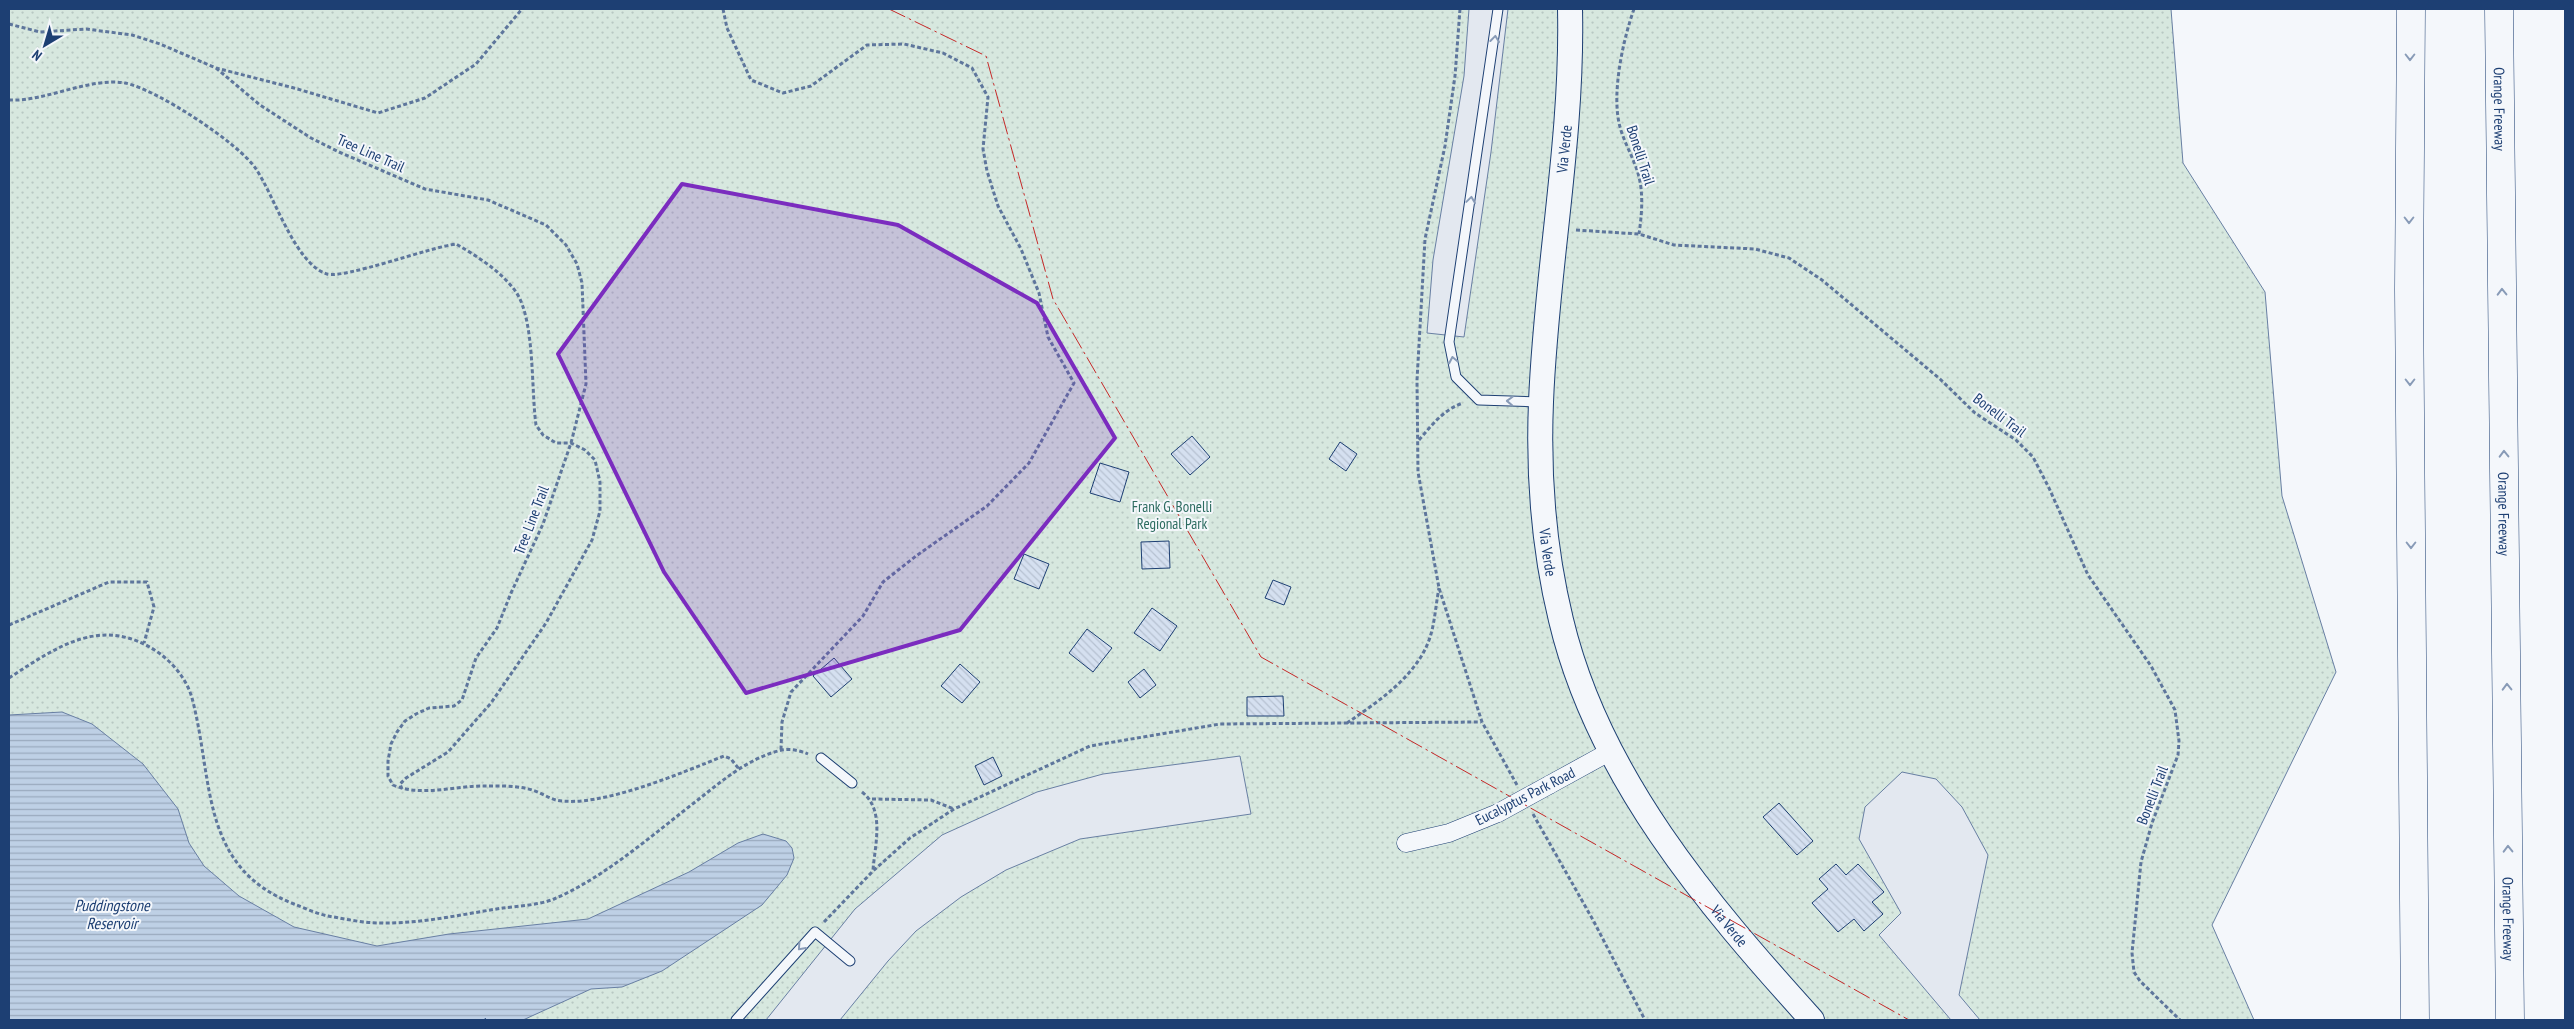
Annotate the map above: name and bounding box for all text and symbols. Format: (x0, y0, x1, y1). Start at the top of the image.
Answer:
north arrow (20, 20, 70, 70)
one-way arrow (1489, 35, 1500, 43)
text: N (28, 46, 46, 65)
one-way arrow (2405, 54, 2415, 62)
street label: Orange Freeway (2490, 67, 2510, 151)
street label: Bonelli Trail (1622, 123, 1660, 188)
street label: Via Verde (1552, 124, 1576, 175)
street label: Tree Line Trail (334, 130, 408, 177)
one-way arrow (1465, 195, 1475, 204)
one-way arrow (2404, 216, 2414, 224)
one-way arrow (2497, 287, 2507, 295)
one-way arrow (1448, 356, 1458, 365)
one-way arrow (2404, 379, 2415, 387)
street label: Bonelli Trail (1970, 389, 2031, 441)
one-way arrow (1506, 396, 1514, 406)
one-way arrow (2499, 450, 2509, 458)
street label: Orange Freeway (2495, 472, 2514, 556)
street label: Tree Line Trail (509, 482, 553, 557)
park label: Frank G. Bonelli Regional Park (1132, 497, 1212, 533)
street label: Via Verde (1536, 526, 1561, 578)
one-way arrow (2406, 542, 2416, 549)
one-way arrow (2502, 682, 2512, 690)
street label: Bonelli Trail (2132, 762, 2172, 827)
street label: Eucalyptus Park Road (1472, 763, 1578, 829)
one-way arrow (2503, 845, 2513, 852)
street label: Orange Freeway (2499, 877, 2519, 961)
water label: Puddingstone Reservoir (74, 895, 151, 933)
street label: Via Verde (1706, 900, 1752, 950)
one-way arrow (798, 942, 807, 951)

